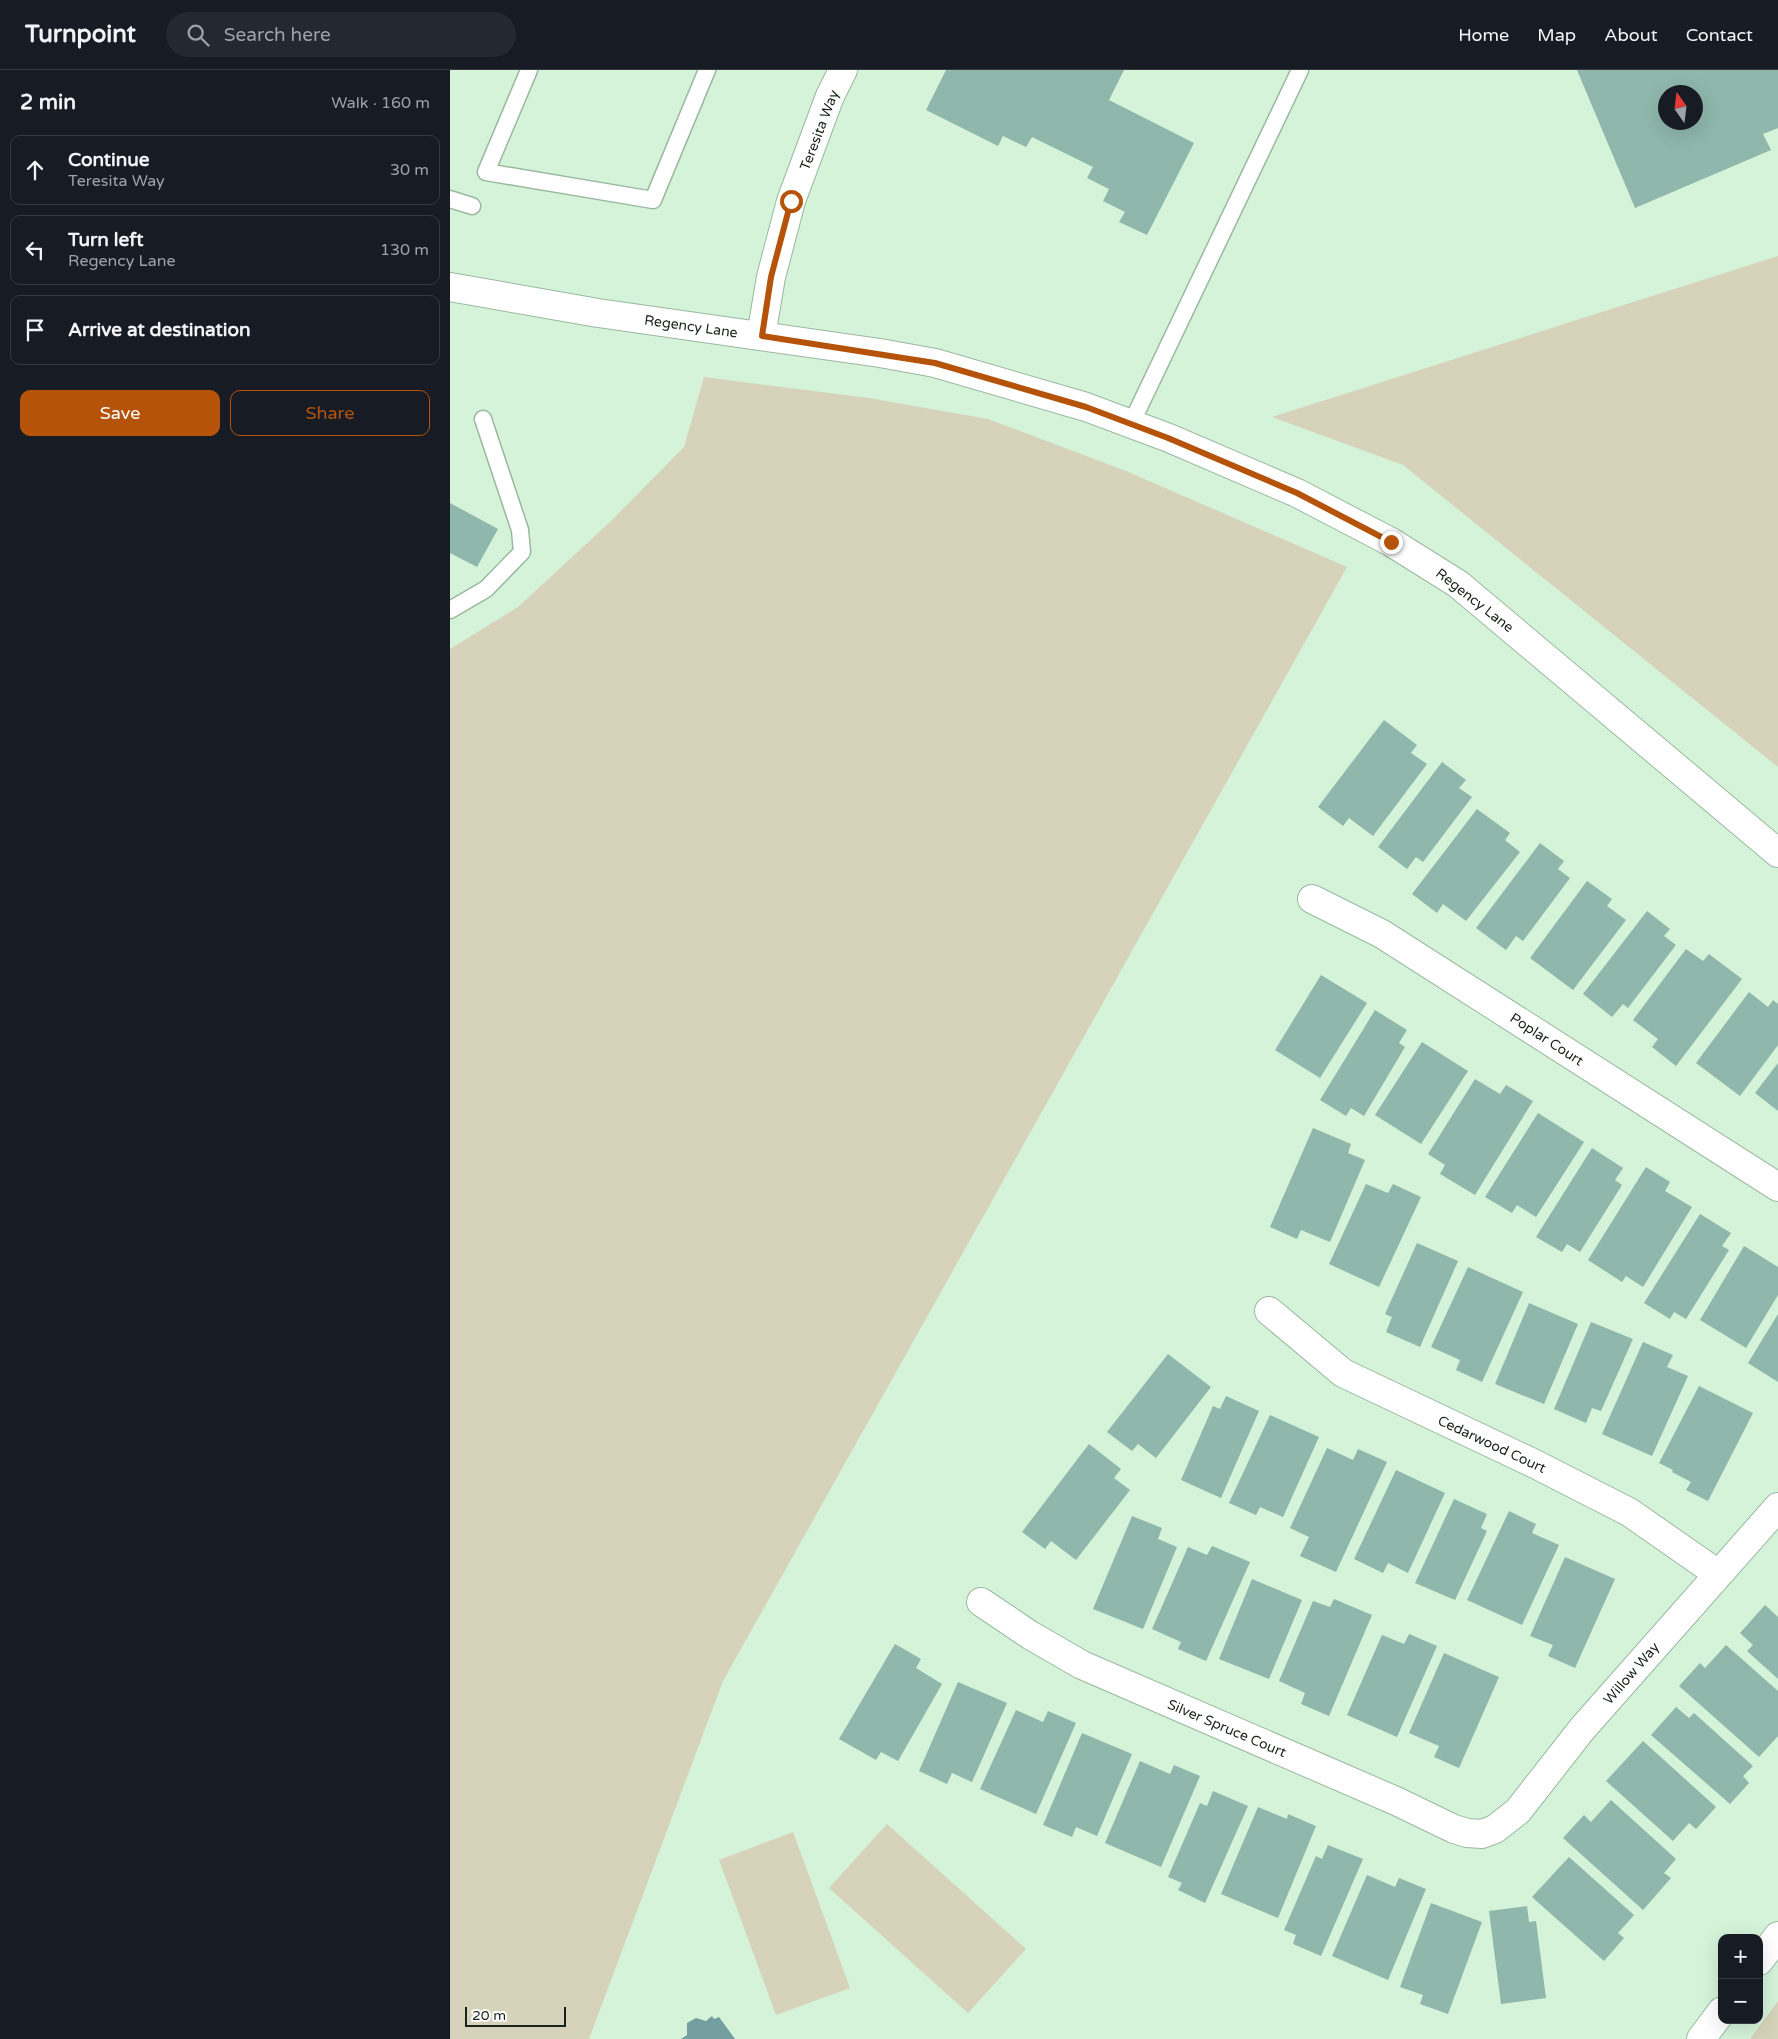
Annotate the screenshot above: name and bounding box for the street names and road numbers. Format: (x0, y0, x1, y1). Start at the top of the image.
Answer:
street label: Teresita Way (796, 87, 843, 173)
street label: Regency Lane (643, 312, 739, 341)
street label: Regency Lane (1432, 565, 1517, 636)
street label: Poplar Court (1507, 1009, 1587, 1070)
street label: Cedarwood Court (1435, 1412, 1549, 1477)
street label: Willow Way (1600, 1639, 1663, 1708)
street label: Silver Spruce Court (1165, 1696, 1289, 1761)

